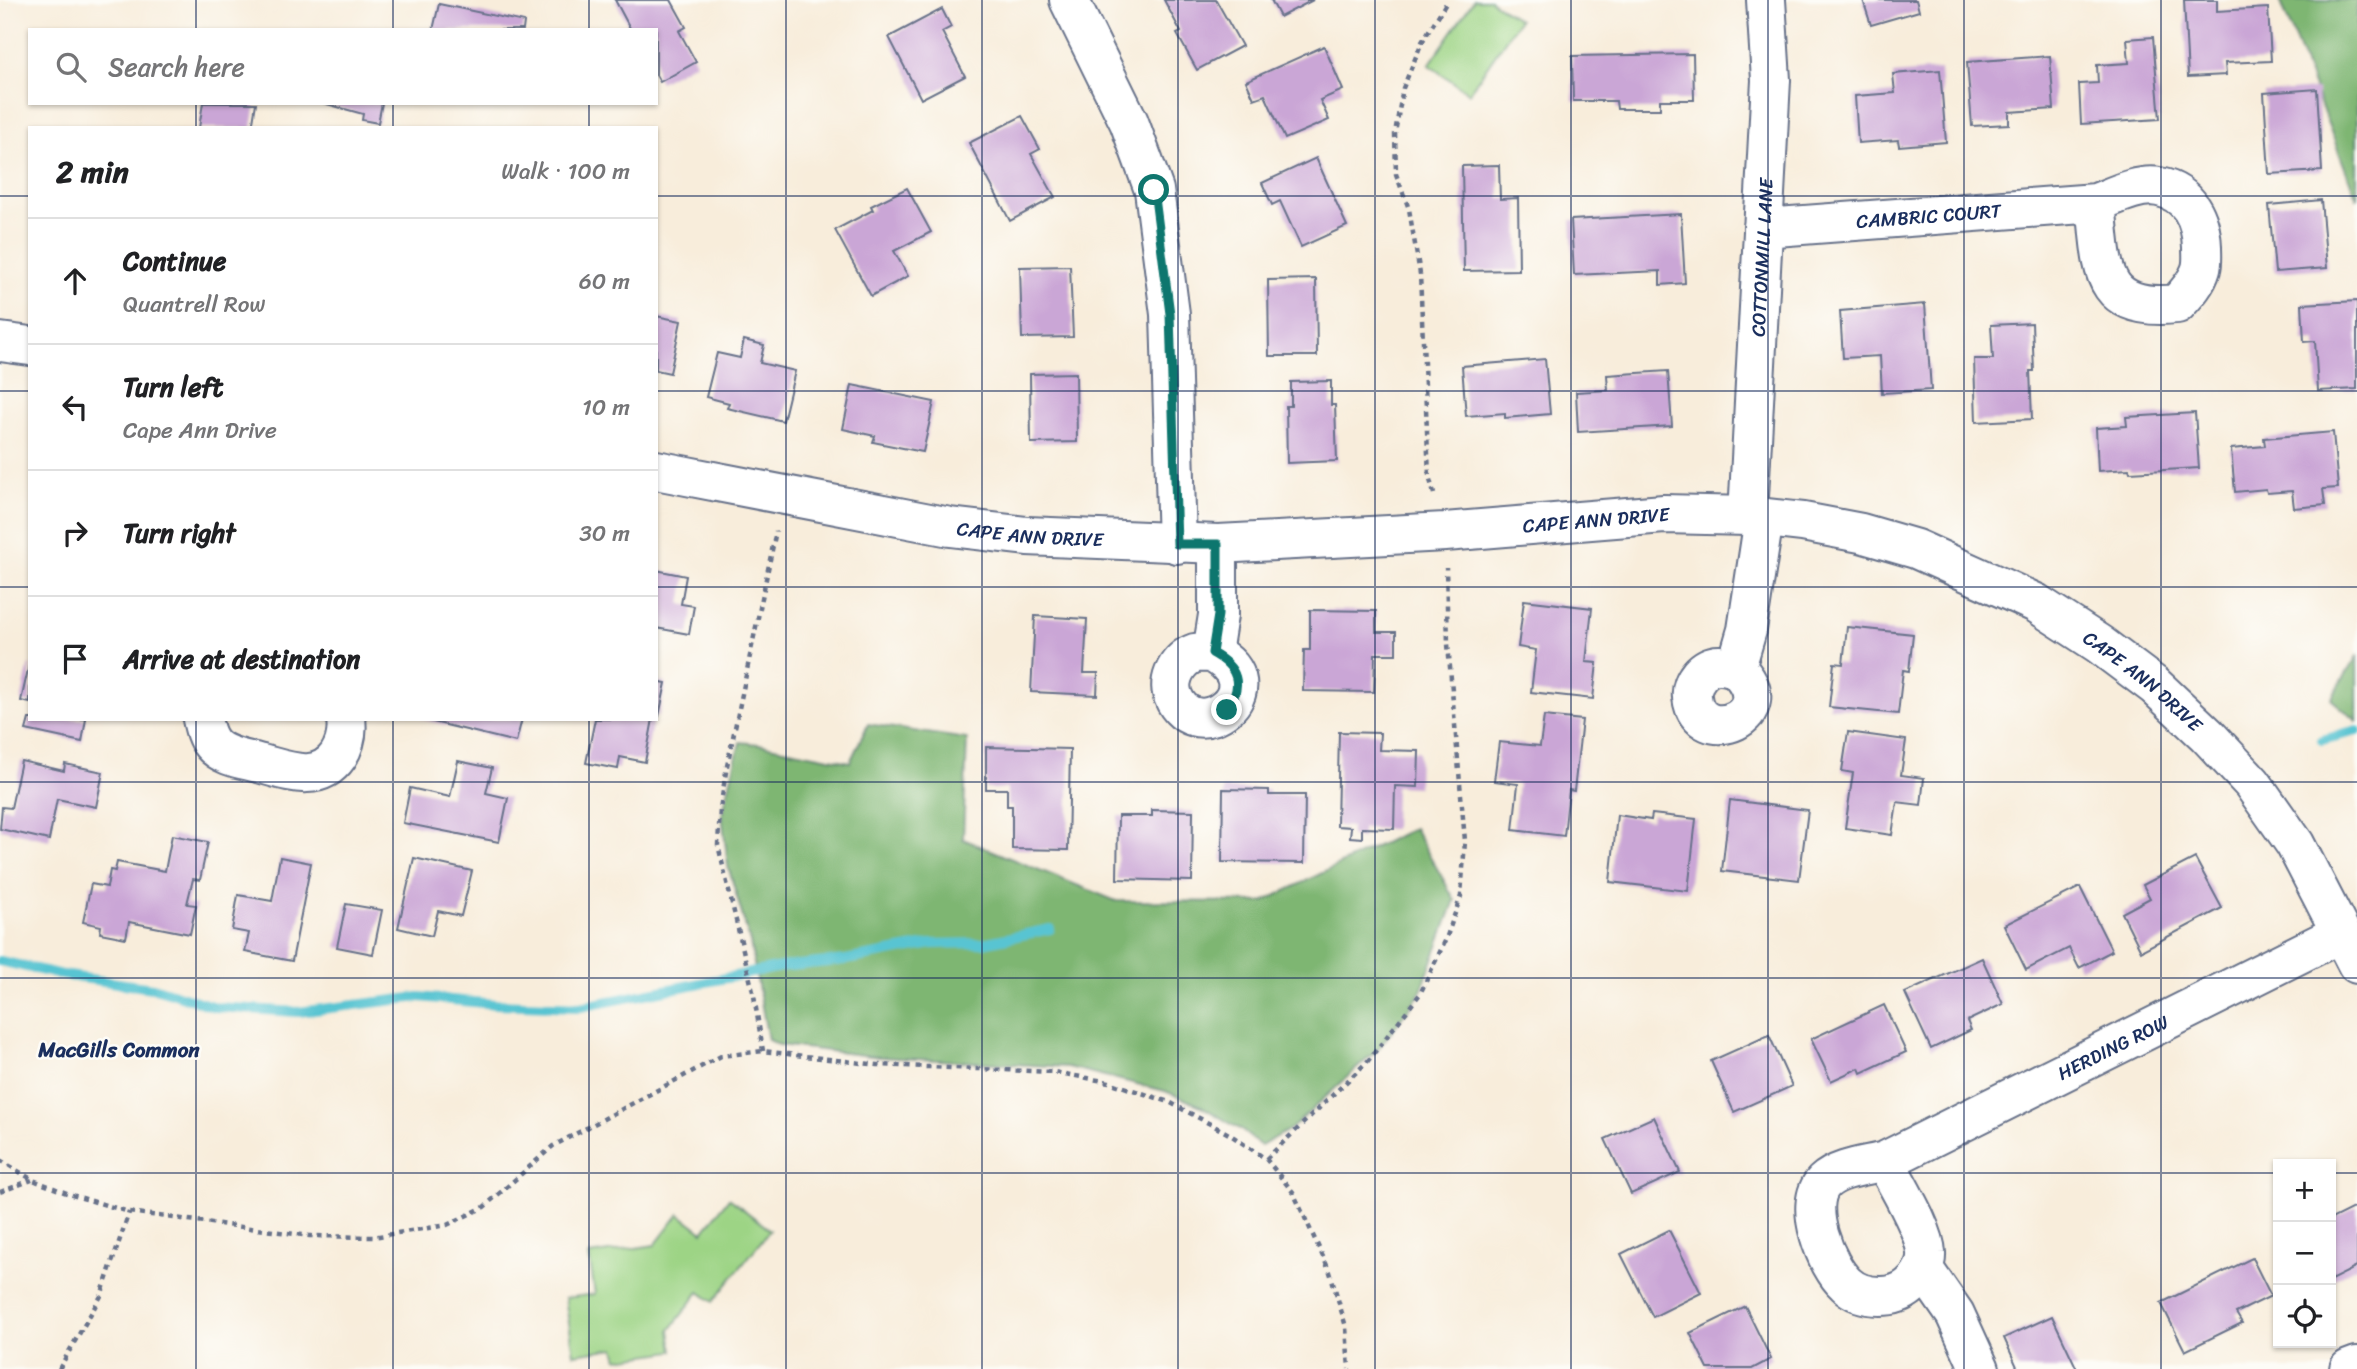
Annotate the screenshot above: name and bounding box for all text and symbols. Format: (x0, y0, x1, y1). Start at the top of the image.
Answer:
search box (28, 28, 658, 105)
text: Search here (108, 44, 245, 90)
icon: search (52, 48, 90, 86)
text: 2 min (56, 145, 129, 199)
text: Walk · 100 m (501, 151, 630, 192)
route start (1138, 174, 1169, 205)
street label: COTTONMILL LANE (1741, 176, 1783, 338)
street label: CAMBRIC COURT (1855, 194, 2003, 238)
text: Continue (123, 238, 226, 284)
text: 60 m (579, 261, 630, 302)
icon: ahead (56, 262, 94, 300)
text: Quantrell Row (123, 284, 265, 325)
text: Turn left (123, 364, 223, 410)
text: 10 m (582, 387, 630, 428)
icon: left (56, 388, 94, 426)
text: Cape Ann Drive (123, 410, 277, 451)
street label: CAPE ANN DRIVE (1521, 498, 1672, 543)
text: Turn right (123, 510, 236, 556)
street label: CAPE ANN DRIVE (955, 512, 1106, 556)
text: 30 m (579, 513, 630, 554)
icon: right (56, 514, 94, 552)
street label: CAPE ANN DRIVE (2076, 622, 2211, 741)
text: Arrive at destination (123, 636, 360, 682)
icon: arrive (56, 640, 94, 678)
route end (1211, 694, 1242, 725)
street label: HERDING ROW (2051, 1006, 2175, 1089)
district label: MacGills Common (37, 1031, 200, 1069)
map controls (2273, 1159, 2336, 1348)
button: + (2273, 1159, 2336, 1222)
button: − (2273, 1222, 2336, 1285)
button: locate (2273, 1285, 2336, 1348)

